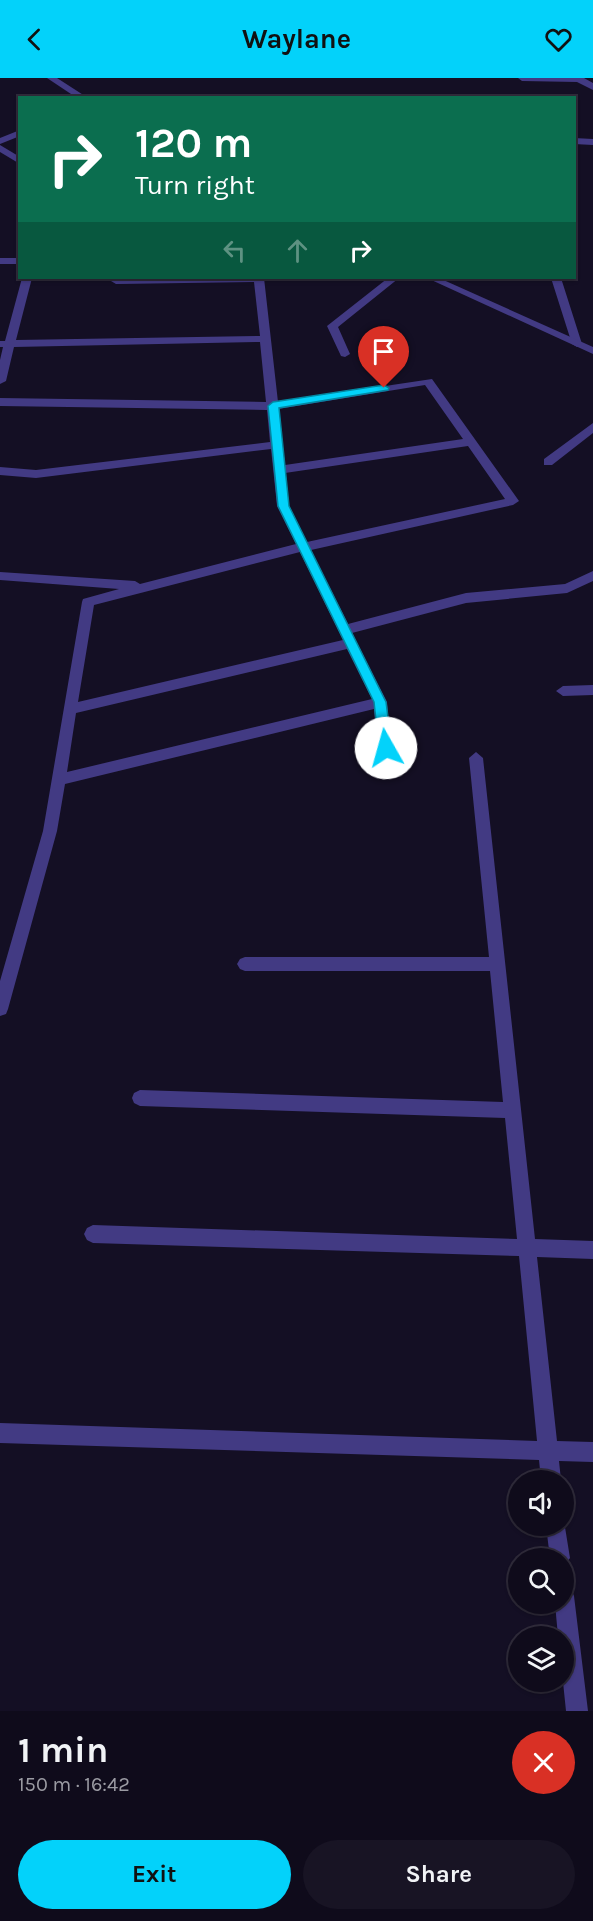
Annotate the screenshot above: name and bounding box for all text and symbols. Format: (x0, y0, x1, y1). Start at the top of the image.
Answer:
icon: back (18, 23, 51, 56)
text: Waylane (242, 23, 351, 55)
icon: heart (542, 23, 575, 56)
text: 120 m (135, 118, 252, 168)
icon: right (36, 120, 114, 198)
text: Turn right (135, 169, 255, 201)
icon: left (218, 234, 251, 267)
icon: ahead (281, 234, 314, 267)
icon: right (344, 234, 377, 267)
pin (358, 326, 409, 388)
icon: arrive (367, 335, 400, 368)
position arrow (354, 716, 418, 780)
map controls (508, 1470, 574, 1692)
button: sound (508, 1470, 574, 1536)
button: search (508, 1548, 574, 1614)
button: layers (508, 1626, 574, 1692)
text: 1 min (18, 1729, 108, 1771)
button: close (512, 1731, 575, 1794)
text: 150 m · 16:42 (18, 1773, 130, 1796)
button: Exit (18, 1840, 291, 1909)
button: Share (303, 1840, 575, 1909)

